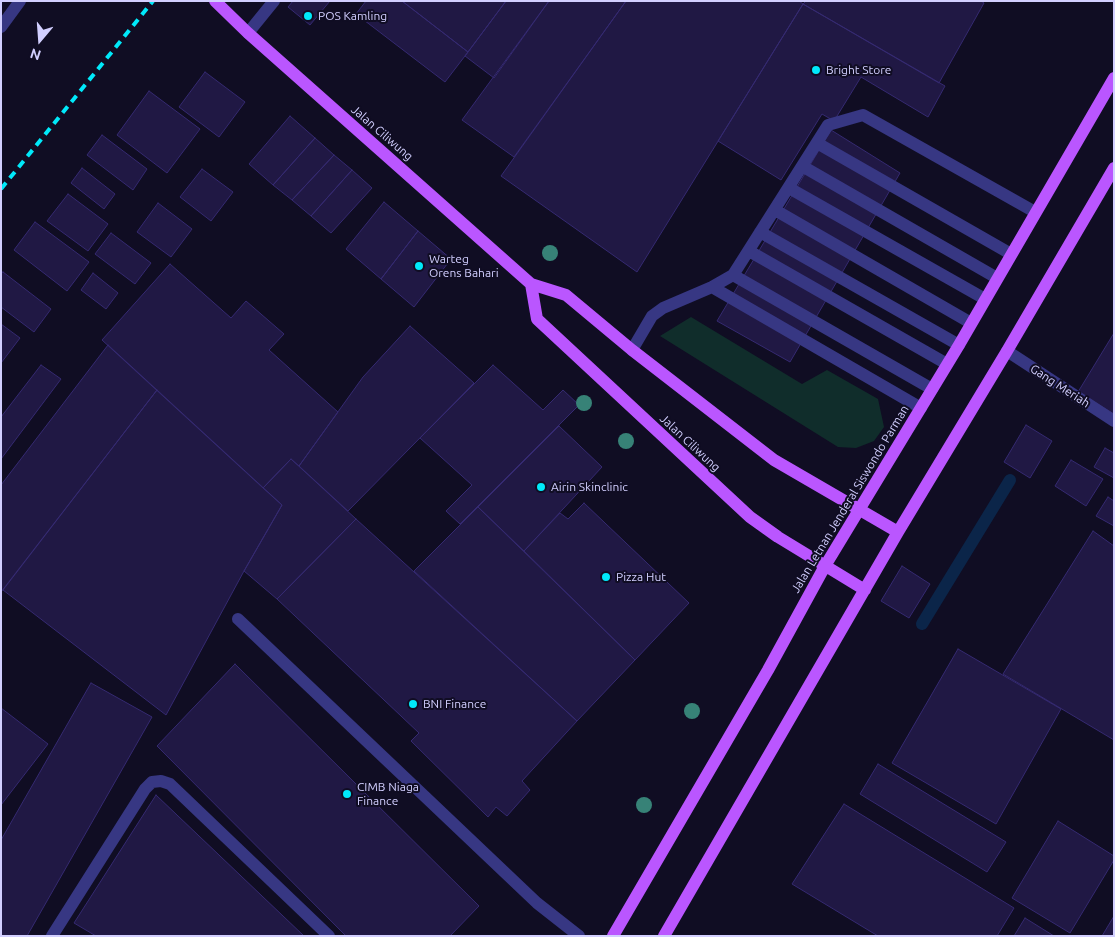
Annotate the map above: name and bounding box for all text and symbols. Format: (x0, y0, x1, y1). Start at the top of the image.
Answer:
place label: POS Kamling (318, 9, 387, 23)
marker: POS Kamling (302, 10, 314, 22)
north arrow (15, 15, 65, 65)
text: N (28, 45, 43, 63)
place label: Bright Store (826, 63, 891, 77)
marker: Bright Store (810, 64, 822, 76)
street label: Jalan Ciliwung (348, 102, 416, 164)
place label: Warteg Orens Bahari (429, 252, 499, 280)
marker: Warteg Orens Bahari (413, 260, 425, 272)
street label: Gang Meriah (1027, 361, 1093, 411)
street label: Jalan Letnan Jenderal Siswondo Parman (788, 403, 912, 595)
street label: Jalan Ciliwung (657, 411, 723, 475)
place label: Airin Skinclinic (551, 480, 628, 494)
marker: Airin Skinclinic (535, 481, 547, 493)
place label: Pizza Hut (616, 570, 666, 584)
marker: Pizza Hut (600, 571, 612, 583)
place label: BNI Finance (423, 697, 486, 711)
marker: BNI Finance (407, 698, 419, 710)
place label: CIMB Niaga Finance (357, 780, 419, 808)
marker: CIMB Niaga Finance (341, 788, 353, 800)

